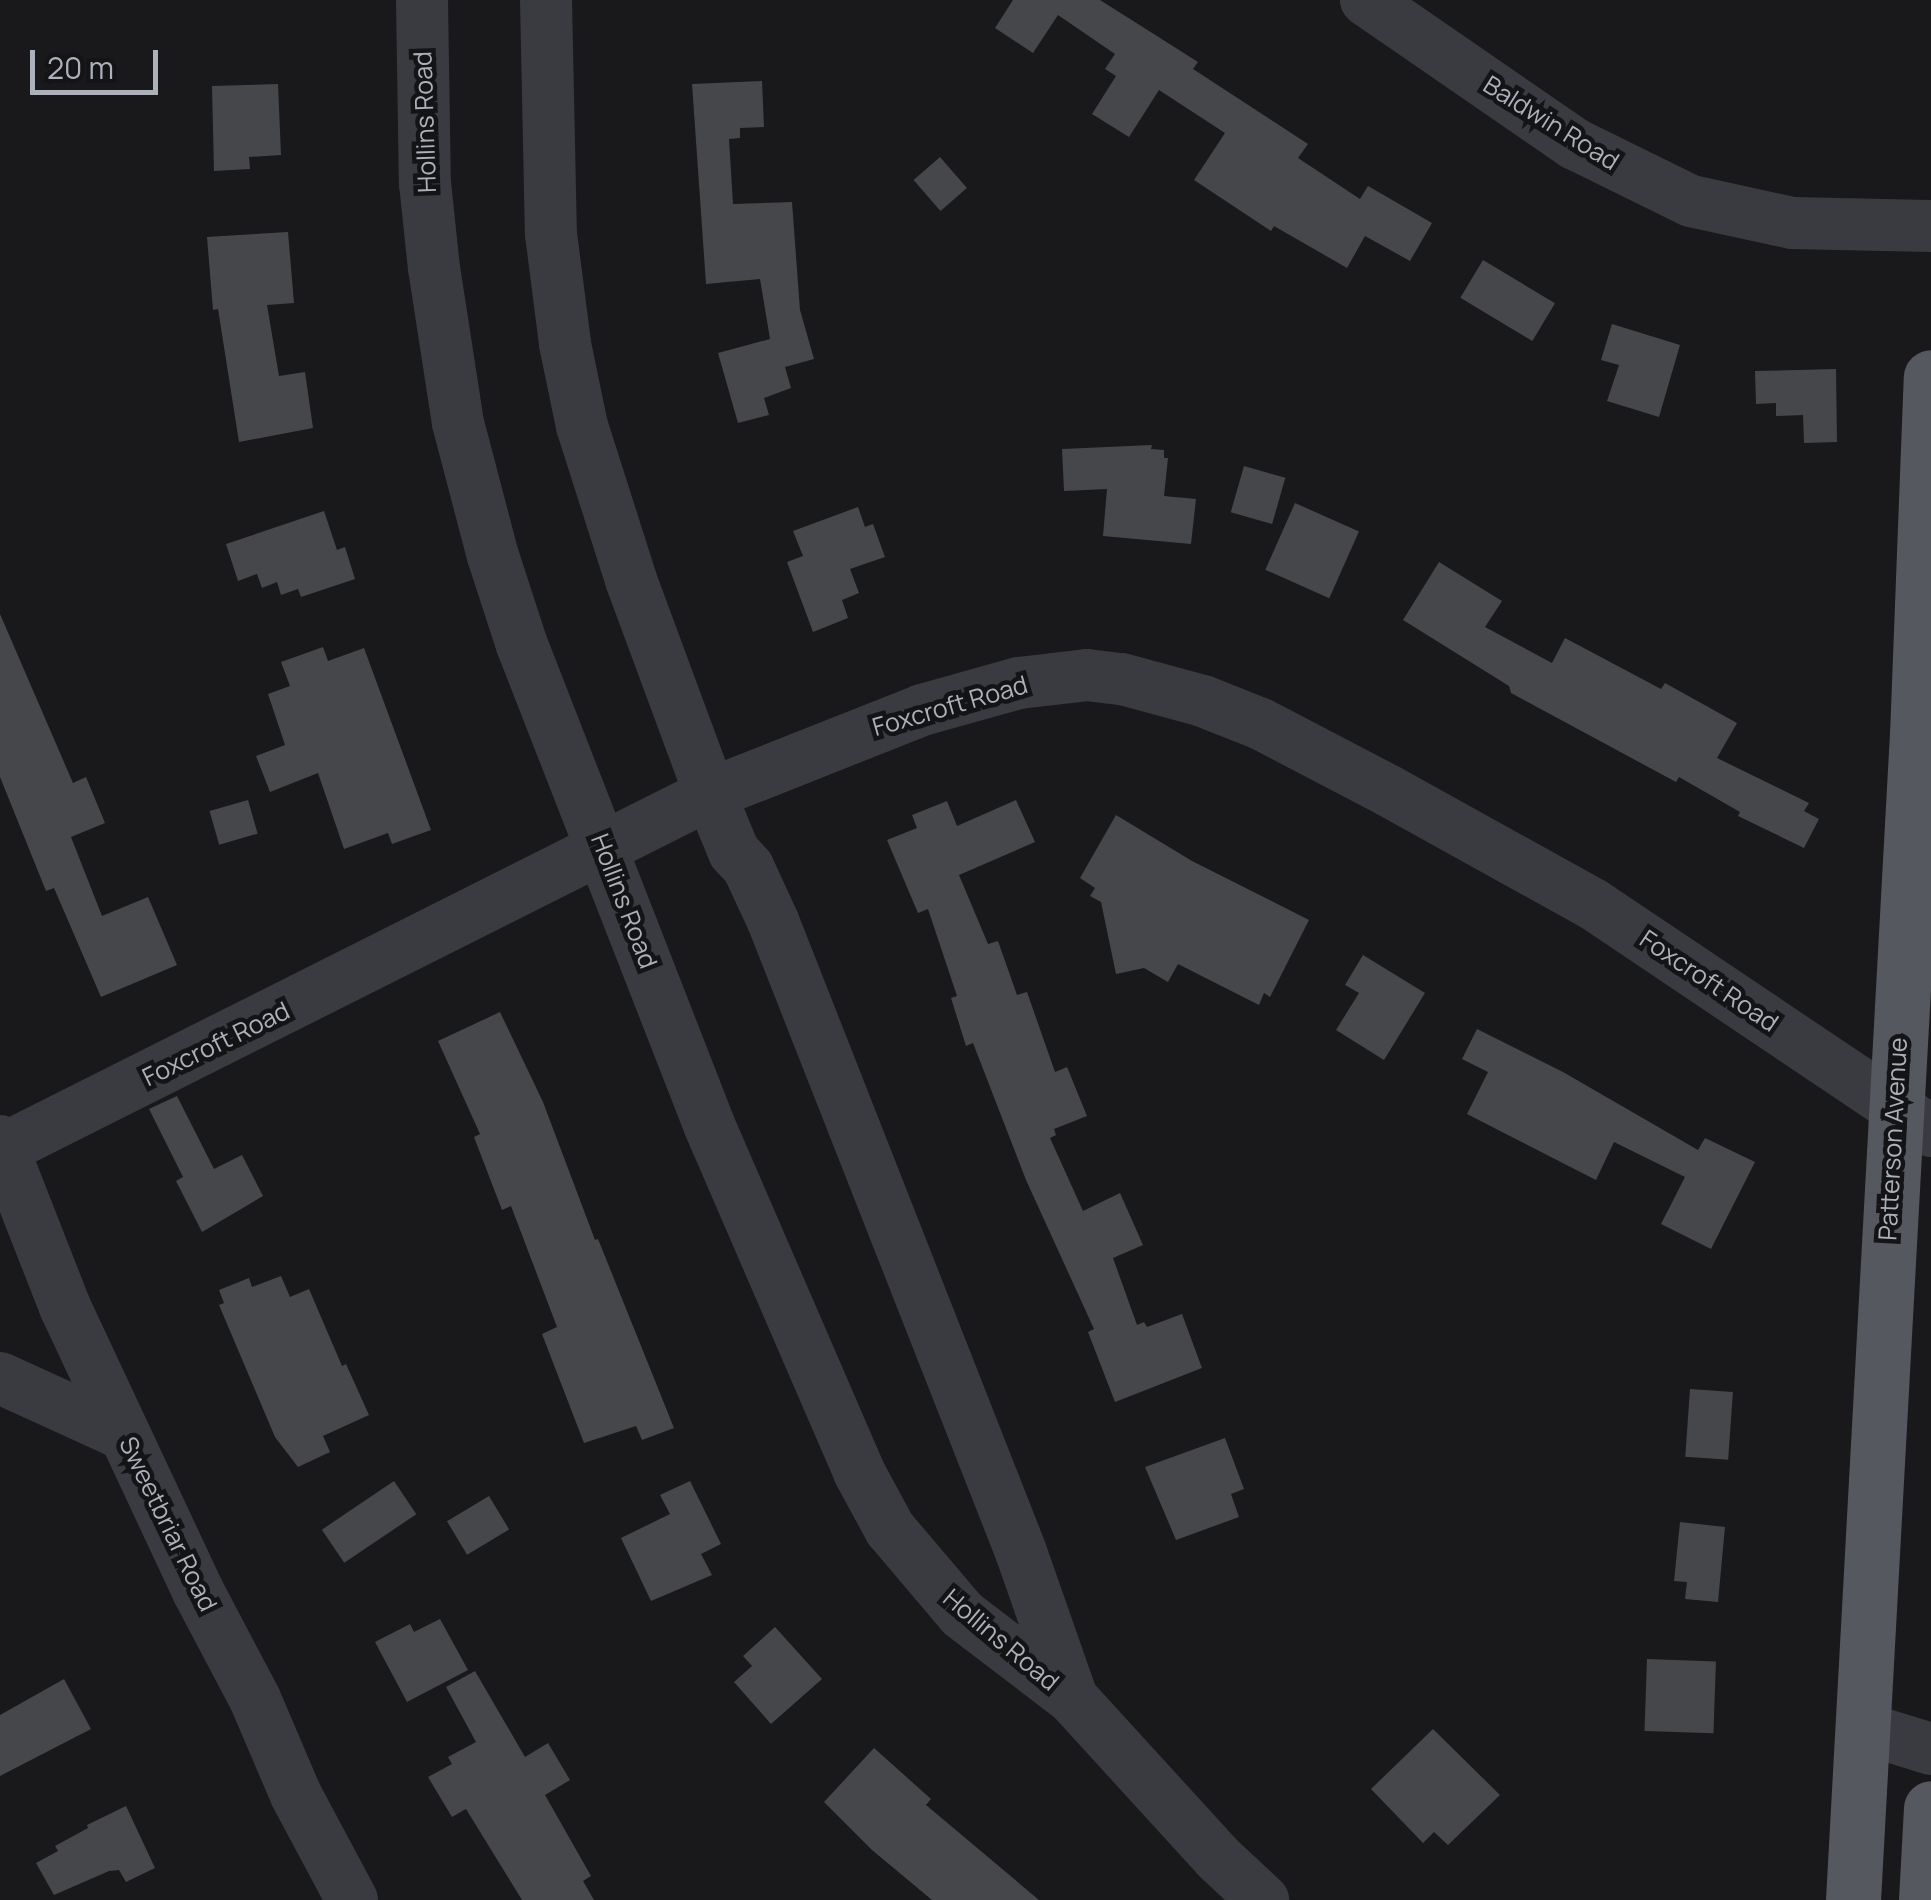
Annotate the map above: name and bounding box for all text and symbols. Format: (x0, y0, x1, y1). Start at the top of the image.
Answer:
scale bar (35, 30, 162, 92)
text: 20 m (47, 47, 114, 88)
street label: Hollins Road (408, 51, 442, 193)
street label: Baldwin Road (1478, 69, 1624, 177)
street label: Foxcroft Road (869, 670, 1031, 742)
street label: Hollins Road (585, 830, 663, 972)
street label: Foxcroft Road (1634, 924, 1784, 1038)
street label: Foxcroft Road (138, 995, 294, 1093)
street label: Patterson Avenue (1873, 1037, 1913, 1241)
street label: Sweetbriar Road (113, 1432, 223, 1616)
street label: Hollins Road (937, 1583, 1065, 1697)

